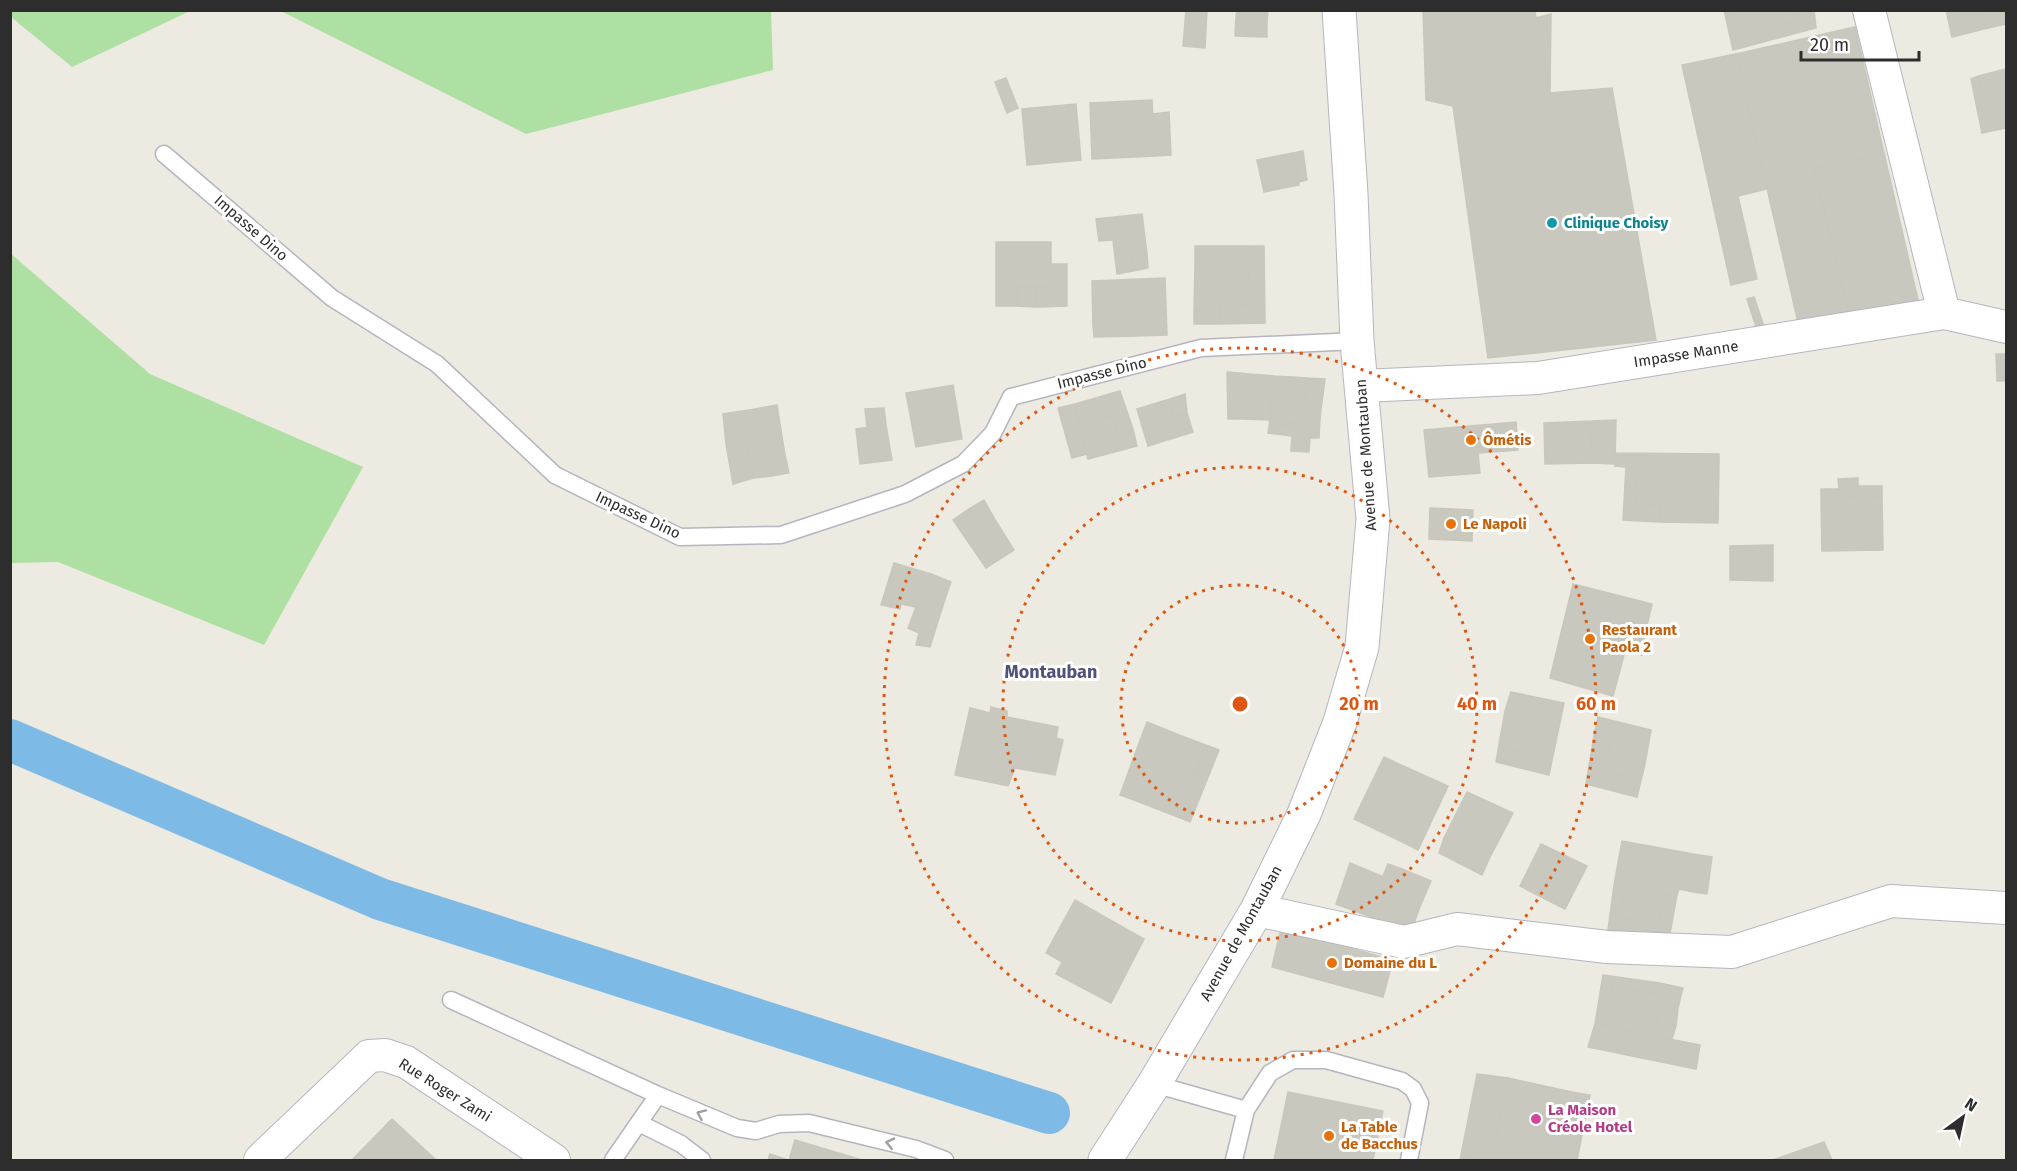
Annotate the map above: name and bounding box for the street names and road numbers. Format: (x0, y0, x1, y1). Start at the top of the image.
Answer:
street label: Impasse Dino (211, 191, 291, 265)
street label: Impasse Manne (1632, 337, 1740, 371)
street label: Impasse Dino (1055, 353, 1149, 393)
street label: Avenue de Montauban (1352, 379, 1380, 531)
street label: Impasse Dino (593, 488, 683, 542)
street label: Avenue de Montauban (1196, 862, 1286, 1004)
street label: Rue Roger Zami (395, 1054, 495, 1126)

